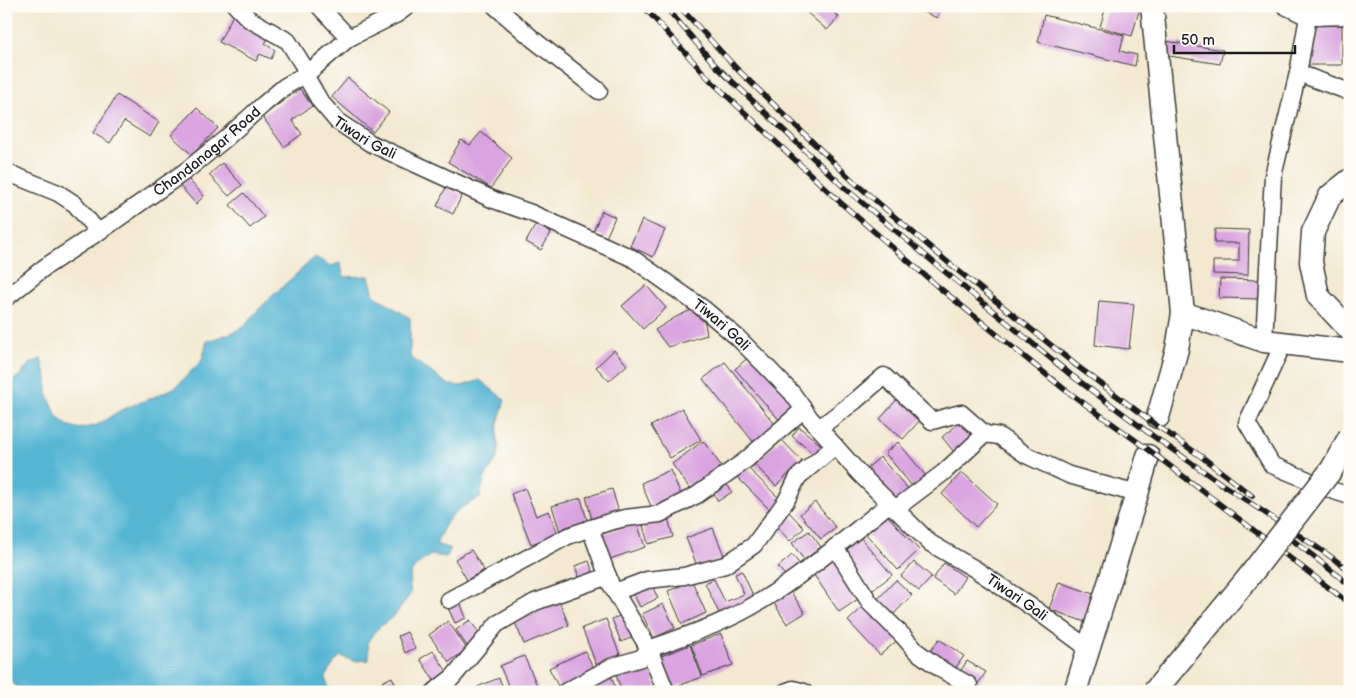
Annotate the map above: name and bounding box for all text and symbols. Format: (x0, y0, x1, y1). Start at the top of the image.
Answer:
scale bar (1174, 22, 1295, 54)
text: 50 m (1181, 31, 1215, 50)
street label: Chandanagar Road (150, 102, 265, 201)
street label: Tiwari Gali (330, 112, 399, 164)
street label: Tiwari Gali (689, 295, 754, 355)
street label: Tiwari Gali (982, 570, 1051, 625)

